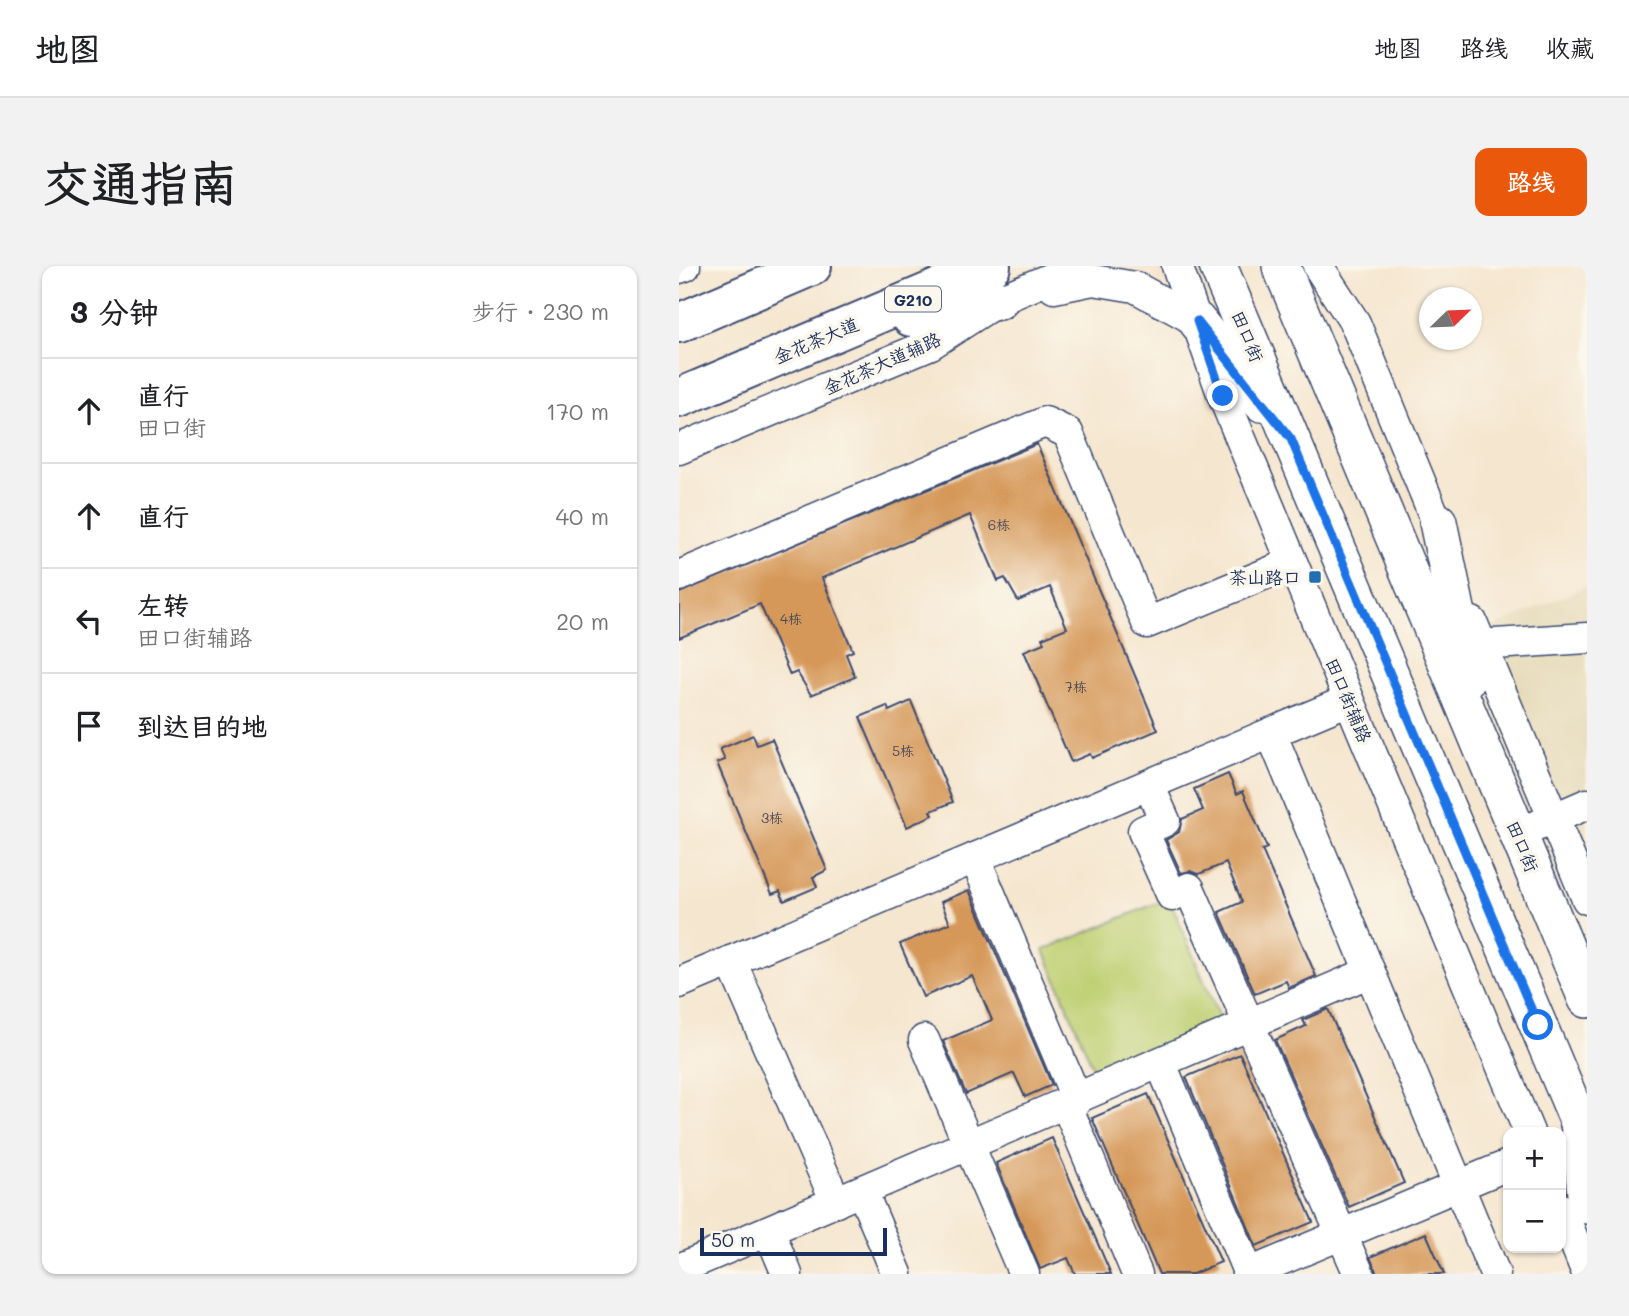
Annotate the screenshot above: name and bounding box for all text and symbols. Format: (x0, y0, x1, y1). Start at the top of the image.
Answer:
text: 地图 (35, 26, 101, 69)
text: 地图 (1374, 32, 1422, 63)
text: 路线 (1460, 32, 1508, 63)
text: 收藏 (1546, 32, 1594, 63)
button: 路线 (1475, 148, 1587, 216)
text: 交通指南 (42, 150, 238, 213)
road number: G210 (885, 286, 941, 312)
north arrow (1419, 287, 1482, 350)
text: 3 分钟 (70, 291, 159, 331)
text: 步行 · 230 m (472, 296, 609, 326)
street label: 田口街 (1226, 306, 1270, 366)
street label: 金花茶大道 (770, 311, 862, 369)
street label: 金花茶大道辅路 (820, 326, 944, 400)
text: 直行 (137, 378, 189, 412)
route end (1207, 380, 1238, 411)
icon: ahead (70, 392, 108, 430)
text: 170 m (546, 396, 609, 426)
text: 田口街 (137, 412, 206, 442)
icon: ahead (70, 497, 108, 535)
text: 直行 (137, 499, 189, 533)
text: 40 m (556, 501, 609, 531)
house number: 6栋 (988, 515, 1010, 534)
place label: 茶山路口 (1229, 565, 1301, 589)
marker: 茶山路口 (1307, 569, 1323, 585)
text: 左转 (137, 588, 189, 622)
icon: left (70, 602, 108, 640)
text: 20 m (556, 606, 609, 636)
house number: 4栋 (780, 609, 802, 628)
text: 田口街辅路 (137, 622, 252, 652)
street label: 田口街辅路 (1320, 654, 1378, 746)
house number: 7栋 (1065, 677, 1087, 696)
icon: arrive (70, 707, 108, 745)
text: 到达目的地 (137, 709, 267, 743)
house number: 5栋 (892, 741, 914, 760)
house number: 3栋 (761, 808, 783, 827)
street label: 田口街 (1501, 816, 1545, 876)
route start (1522, 1009, 1553, 1040)
map controls (1503, 1127, 1566, 1253)
button: + (1503, 1127, 1566, 1190)
button: − (1503, 1190, 1566, 1253)
scale bar (700, 1225, 887, 1257)
text: 50 m (711, 1227, 755, 1252)

